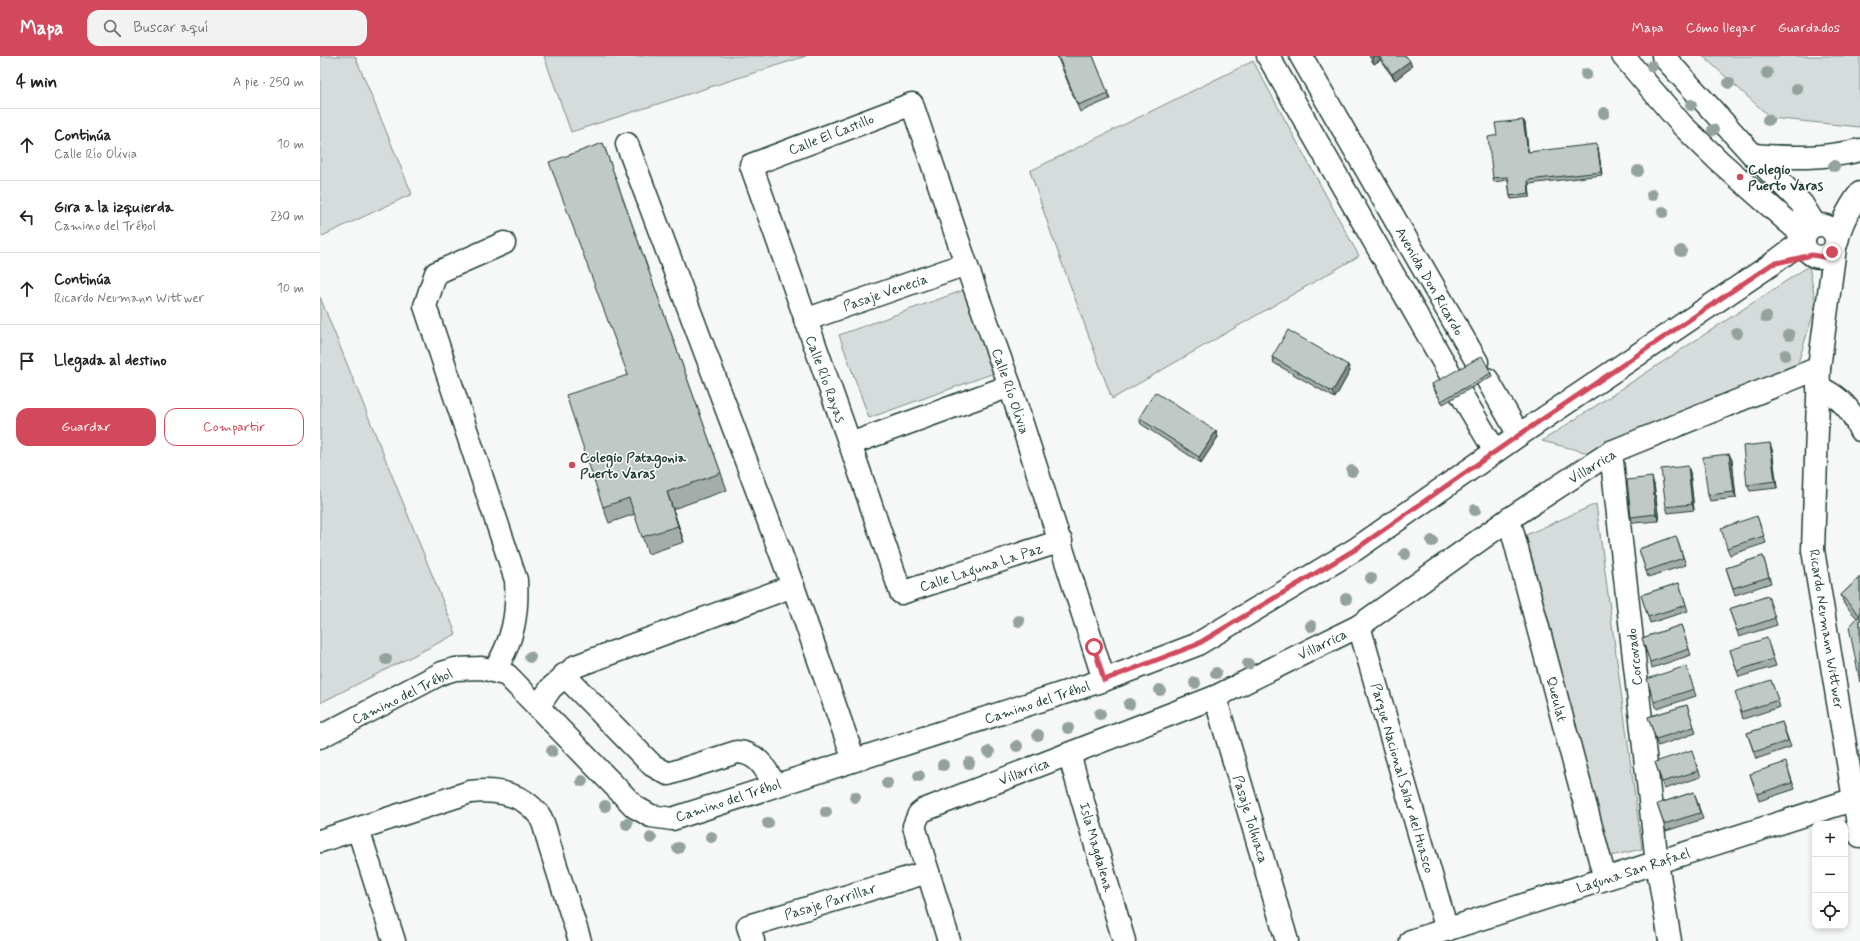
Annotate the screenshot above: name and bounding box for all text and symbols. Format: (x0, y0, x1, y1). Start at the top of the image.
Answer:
search box (87, 10, 367, 46)
text: Mapa (20, 16, 63, 41)
icon: search (101, 17, 123, 39)
text: Buscar aquí (133, 18, 209, 38)
text: Mapa (1632, 19, 1664, 37)
text: Cómo llegar (1686, 19, 1756, 37)
text: Guardados (1778, 19, 1840, 37)
text: 4 min (16, 71, 57, 93)
text: A pie · 250 m (233, 74, 304, 91)
street label: Calle El Castillo (786, 110, 877, 159)
text: Continúa (54, 126, 111, 146)
icon: ahead (16, 134, 38, 156)
text: 10 m (277, 136, 304, 153)
text: Calle Río Olivia (54, 146, 137, 163)
place label: Colegio Puerto Varas (1748, 161, 1824, 195)
marker: Colegio Puerto Varas (1735, 172, 1745, 182)
text: Gira a la izquierda (54, 198, 173, 218)
icon: left (16, 206, 38, 228)
text: 230 m (270, 208, 304, 225)
text: Camino del Trébol (54, 218, 156, 235)
street label: Avenida Don Ricardo (1391, 224, 1468, 339)
route end (1823, 243, 1841, 261)
text: Continúa (54, 270, 111, 290)
street label: Pasaje Venecia (841, 270, 930, 316)
icon: ahead (16, 278, 38, 300)
text: 10 m (277, 280, 304, 297)
text: Ricardo Neumann Wittwer (54, 290, 204, 307)
street label: Calle Río Rayas (801, 333, 849, 426)
street label: Calle Río Olivia (987, 346, 1033, 437)
icon: arrive (16, 350, 38, 372)
text: Llegada al destino (54, 351, 167, 371)
button: Guardar (16, 408, 156, 446)
button: Compartir (164, 408, 304, 446)
street label: Villarrica (1565, 446, 1620, 488)
place label: Colegio Patagonia Puerto Varas (580, 449, 687, 483)
marker: Colegio Patagonia Puerto Varas (567, 460, 577, 470)
street label: Calle Laguna La Paz (917, 540, 1046, 598)
street label: Ricardo Neumann Wittwer (1804, 548, 1848, 711)
street label: Villarrica (1295, 625, 1350, 665)
street label: Corcovado (1623, 627, 1647, 686)
route start (1085, 638, 1103, 656)
street label: Camino del Trébol (349, 665, 456, 729)
street label: Queulat (1541, 675, 1571, 724)
street label: Camino del Trébol (982, 677, 1092, 728)
street label: Parque Nacional Salar del Huasco (1366, 681, 1438, 875)
street label: Villarrica (996, 754, 1052, 790)
street label: Pasaje Tolhuaca (1228, 773, 1272, 866)
street label: Camino del Trébol (673, 775, 783, 826)
street label: Isla Magdalena (1075, 800, 1118, 895)
map controls (1812, 821, 1848, 929)
button: + (1812, 821, 1848, 857)
street label: Laguna San Rafael (1574, 844, 1693, 900)
button: − (1812, 857, 1848, 893)
street label: Pasaje Parrillar (782, 879, 879, 924)
button: locate (1812, 893, 1848, 929)

